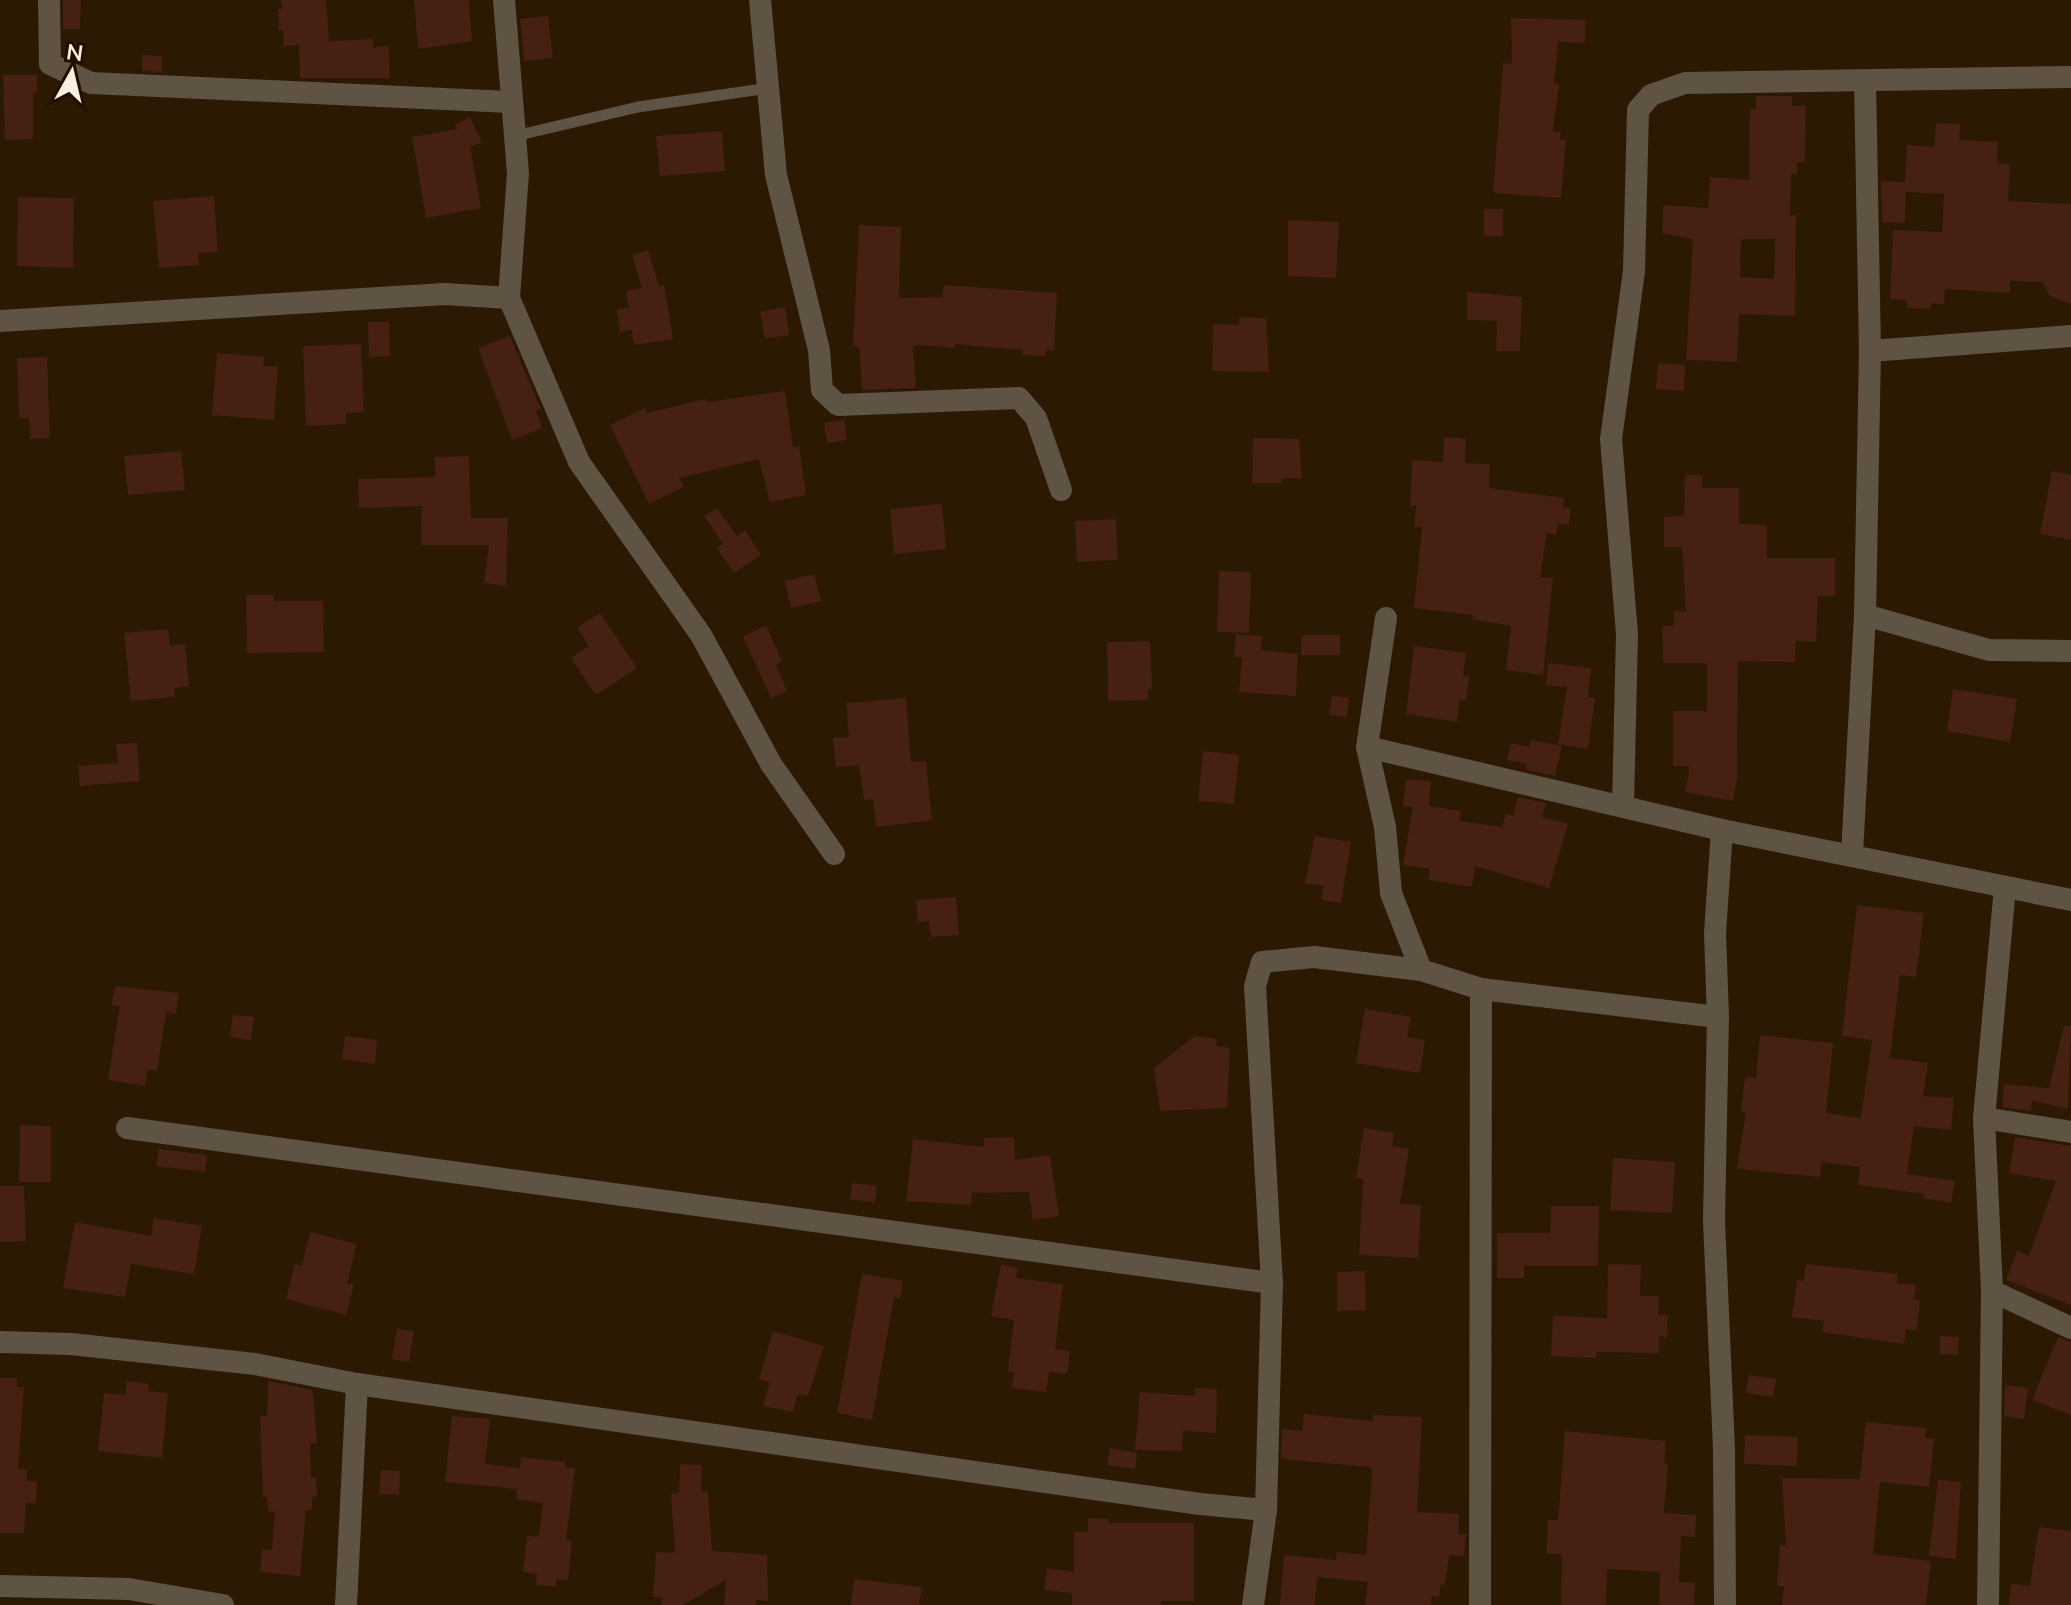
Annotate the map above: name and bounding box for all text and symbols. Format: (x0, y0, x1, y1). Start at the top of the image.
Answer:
north arrow (32, 32, 112, 112)
text: N (65, 37, 85, 67)

